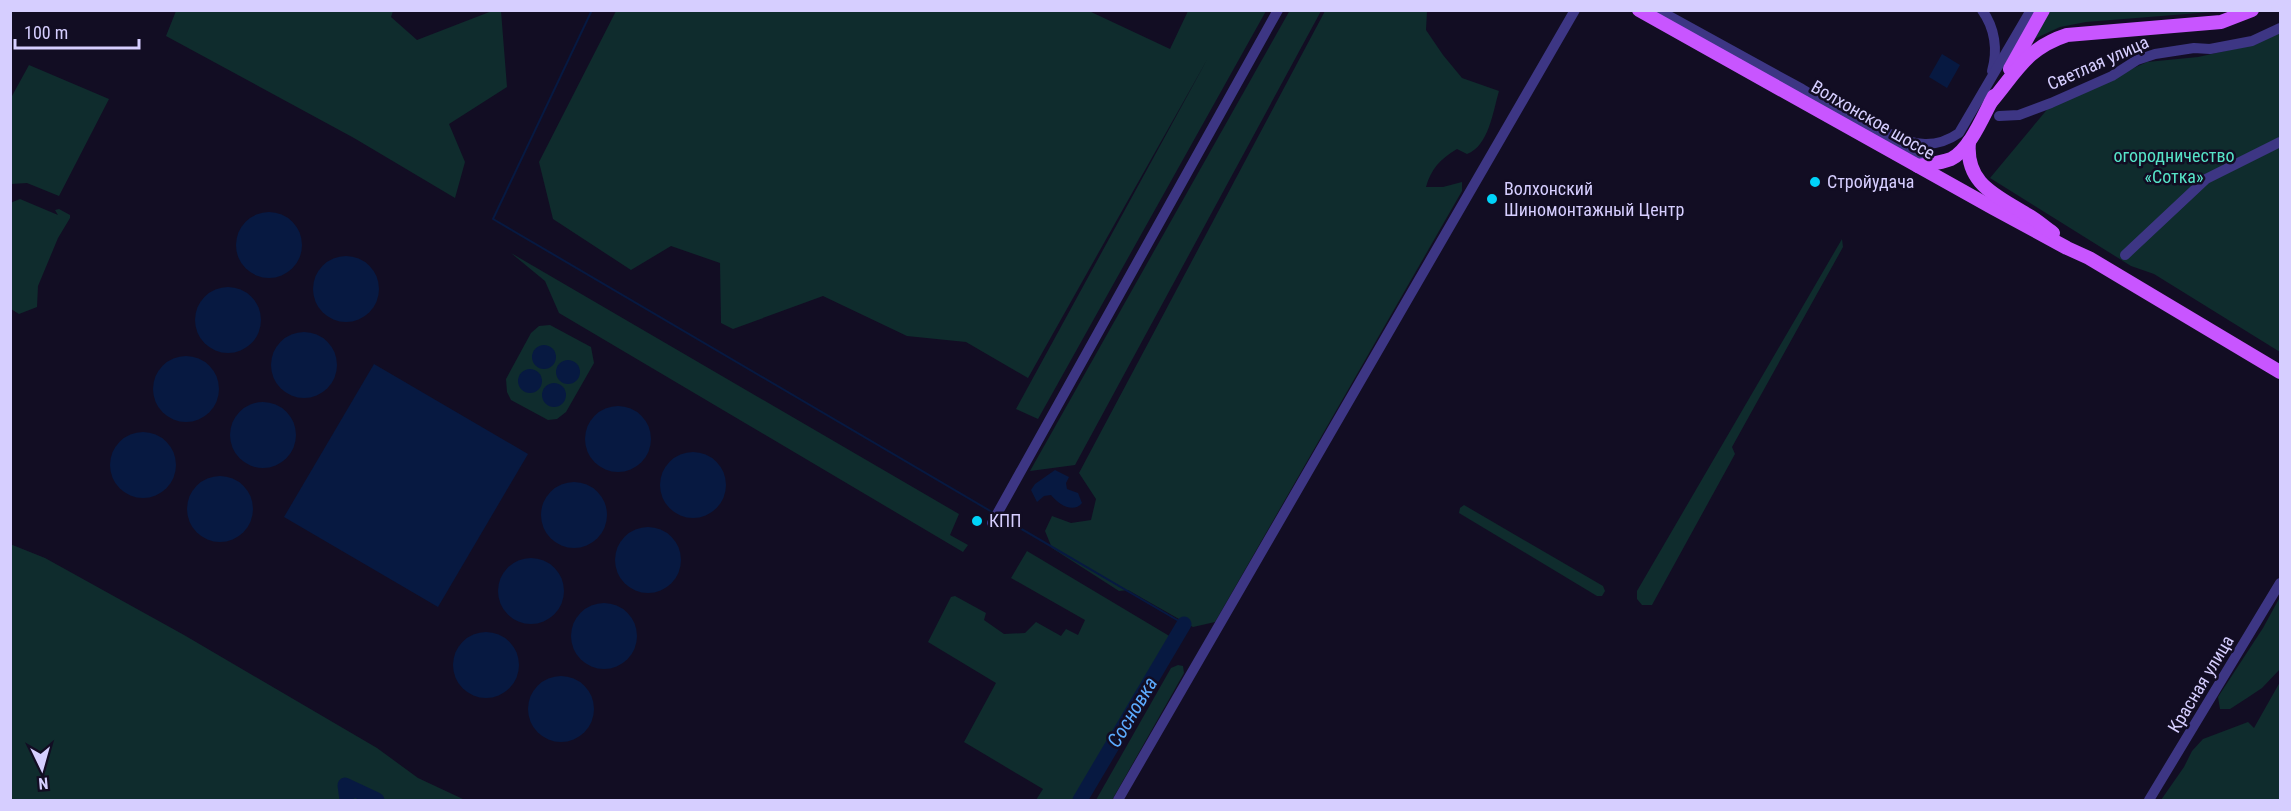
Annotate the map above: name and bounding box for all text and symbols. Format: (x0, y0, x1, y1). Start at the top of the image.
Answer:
scale bar (15, 12, 140, 50)
text: 100 m (24, 22, 68, 43)
street label: Светлая улица (2044, 31, 2152, 94)
street label: Волхонское шоссе (1808, 76, 1939, 163)
park label: огородничество «Сотка» (2114, 145, 2234, 187)
place label: Стройудача (1827, 171, 1914, 192)
marker: Стройудача (1808, 175, 1822, 189)
place label: Волхонский Шиномонтажный Центр (1504, 178, 1684, 220)
marker: Волхонский Шиномонтажный Центр (1485, 192, 1499, 206)
place label: КПП (989, 510, 1021, 531)
marker: КПП (970, 514, 984, 528)
street label: Красная улица (2163, 631, 2238, 736)
water label: Сосновка (1102, 673, 1162, 751)
north arrow (12, 739, 72, 799)
text: N (38, 774, 49, 793)

